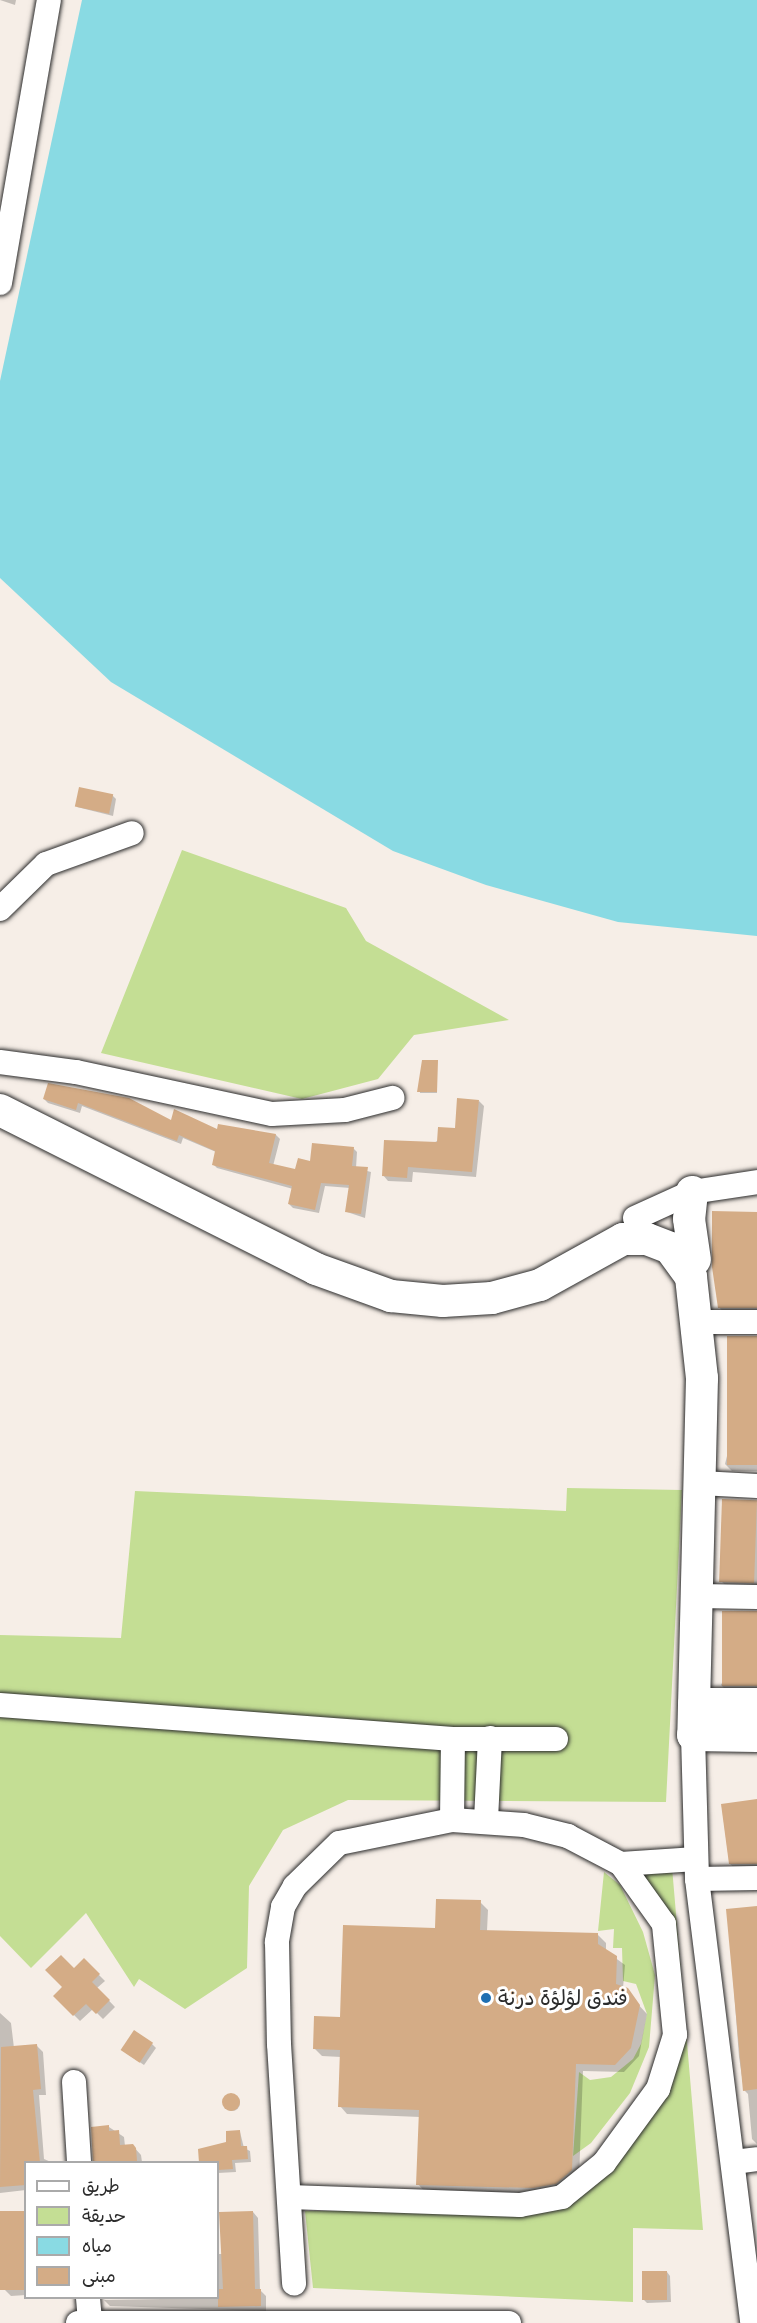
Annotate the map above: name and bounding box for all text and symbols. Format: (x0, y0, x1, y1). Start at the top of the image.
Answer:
place label: فندق لؤلؤة درنة (498, 1985, 628, 2011)
marker: فندق لؤلؤة درنة (479, 1991, 493, 2005)
legend (24, 2161, 219, 2299)
text: طريق (82, 2170, 120, 2202)
text: حديقة (82, 2200, 126, 2232)
text: مياه (82, 2230, 112, 2262)
text: مبنى (82, 2260, 116, 2292)

